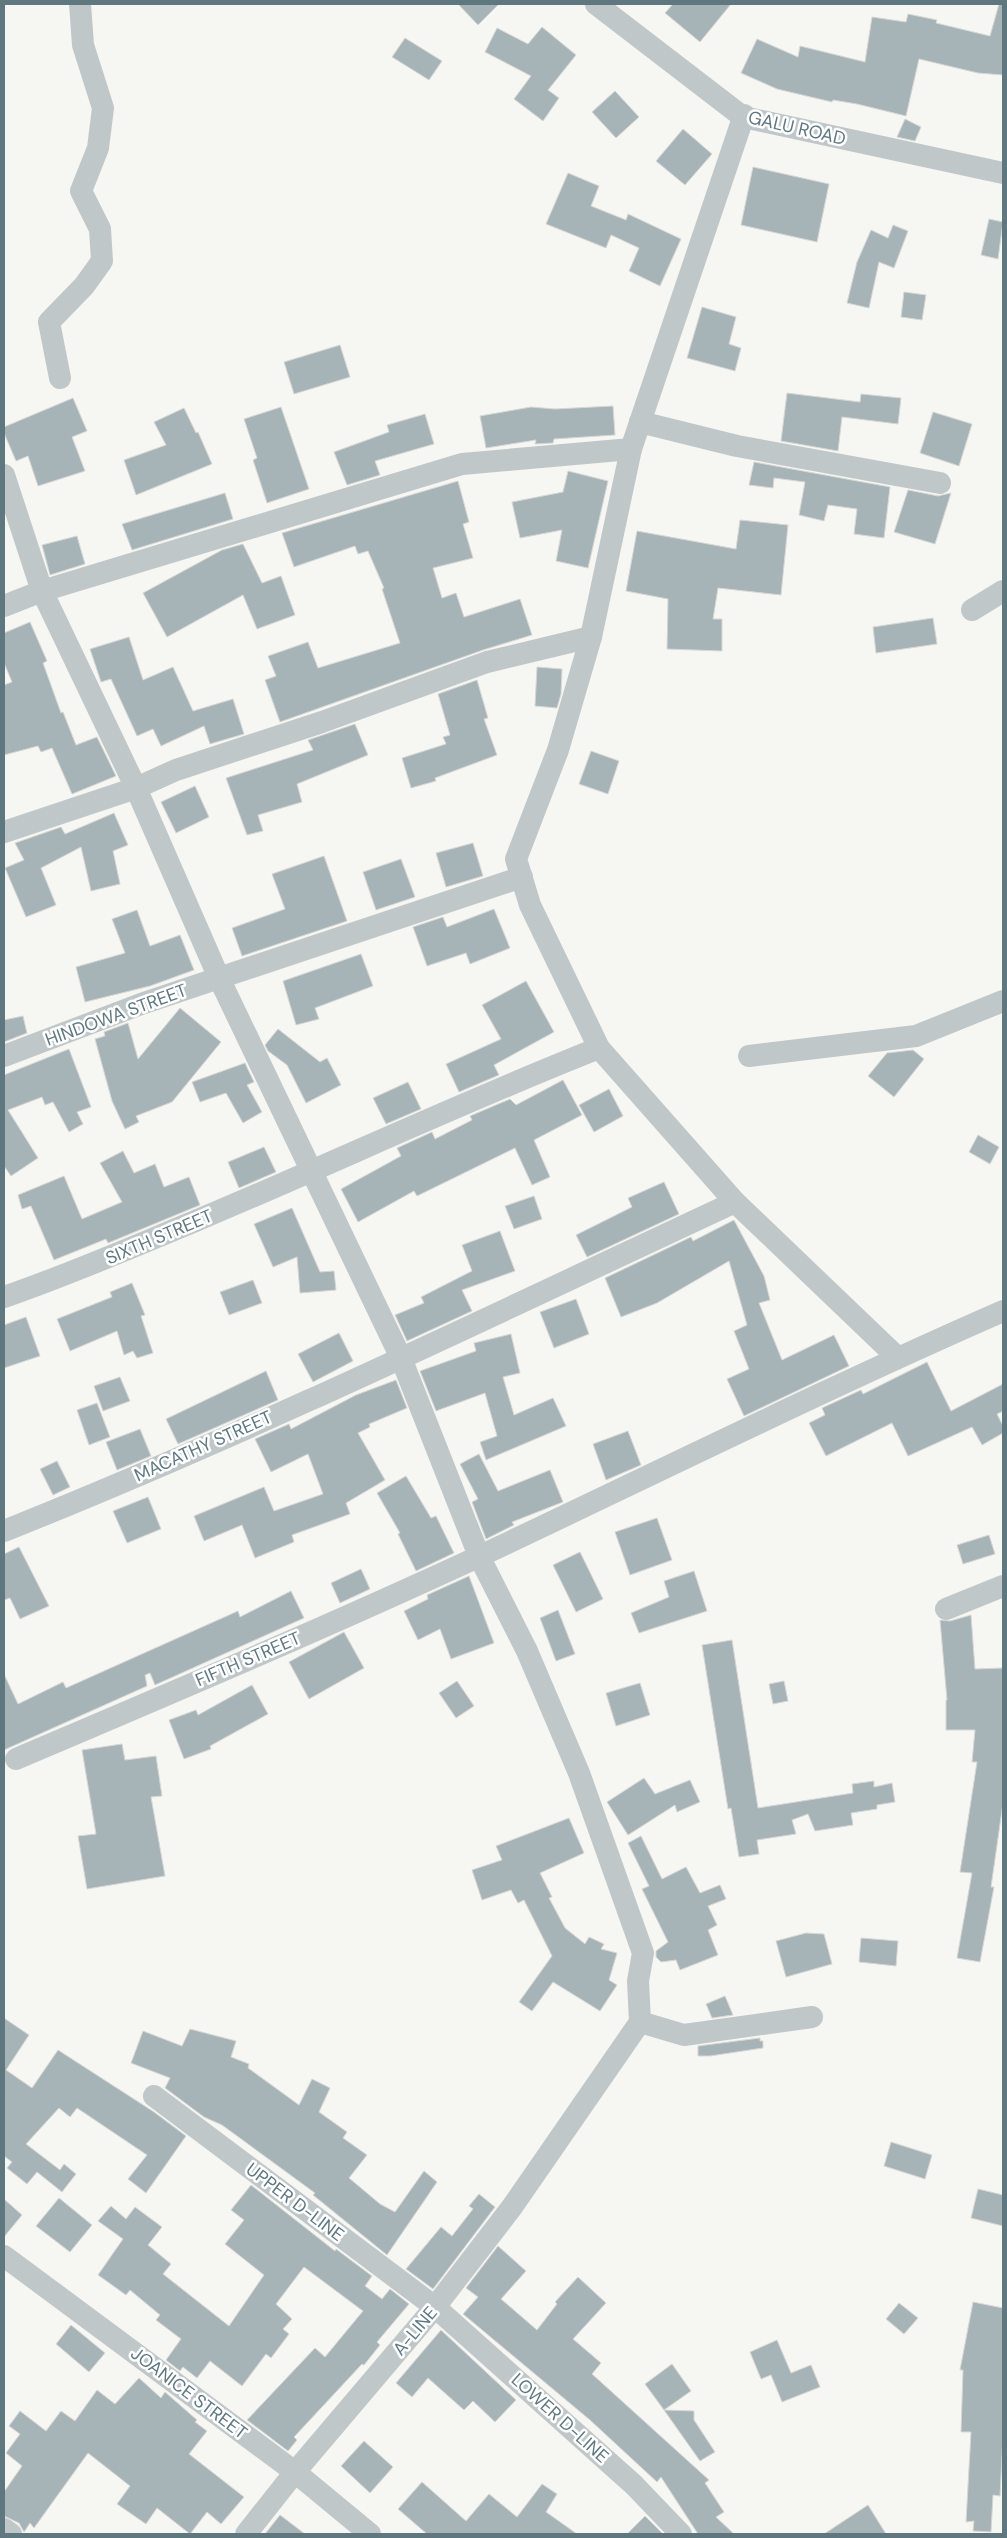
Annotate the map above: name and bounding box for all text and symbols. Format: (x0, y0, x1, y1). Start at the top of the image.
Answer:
street label: GALU ROAD (746, 105, 848, 151)
street label: HINDOWA STREET (42, 978, 190, 1052)
street label: SIXTH STREET (102, 1204, 216, 1270)
street label: MACATHY STREET (130, 1405, 276, 1487)
street label: FIFTH STREET (192, 1626, 304, 1692)
street label: UPPER D-LINE (241, 2157, 349, 2247)
street label: A-LINE (387, 2301, 443, 2361)
street label: JOANICE STREET (126, 2341, 252, 2445)
street label: LOWER D-LINE (506, 2368, 614, 2468)

